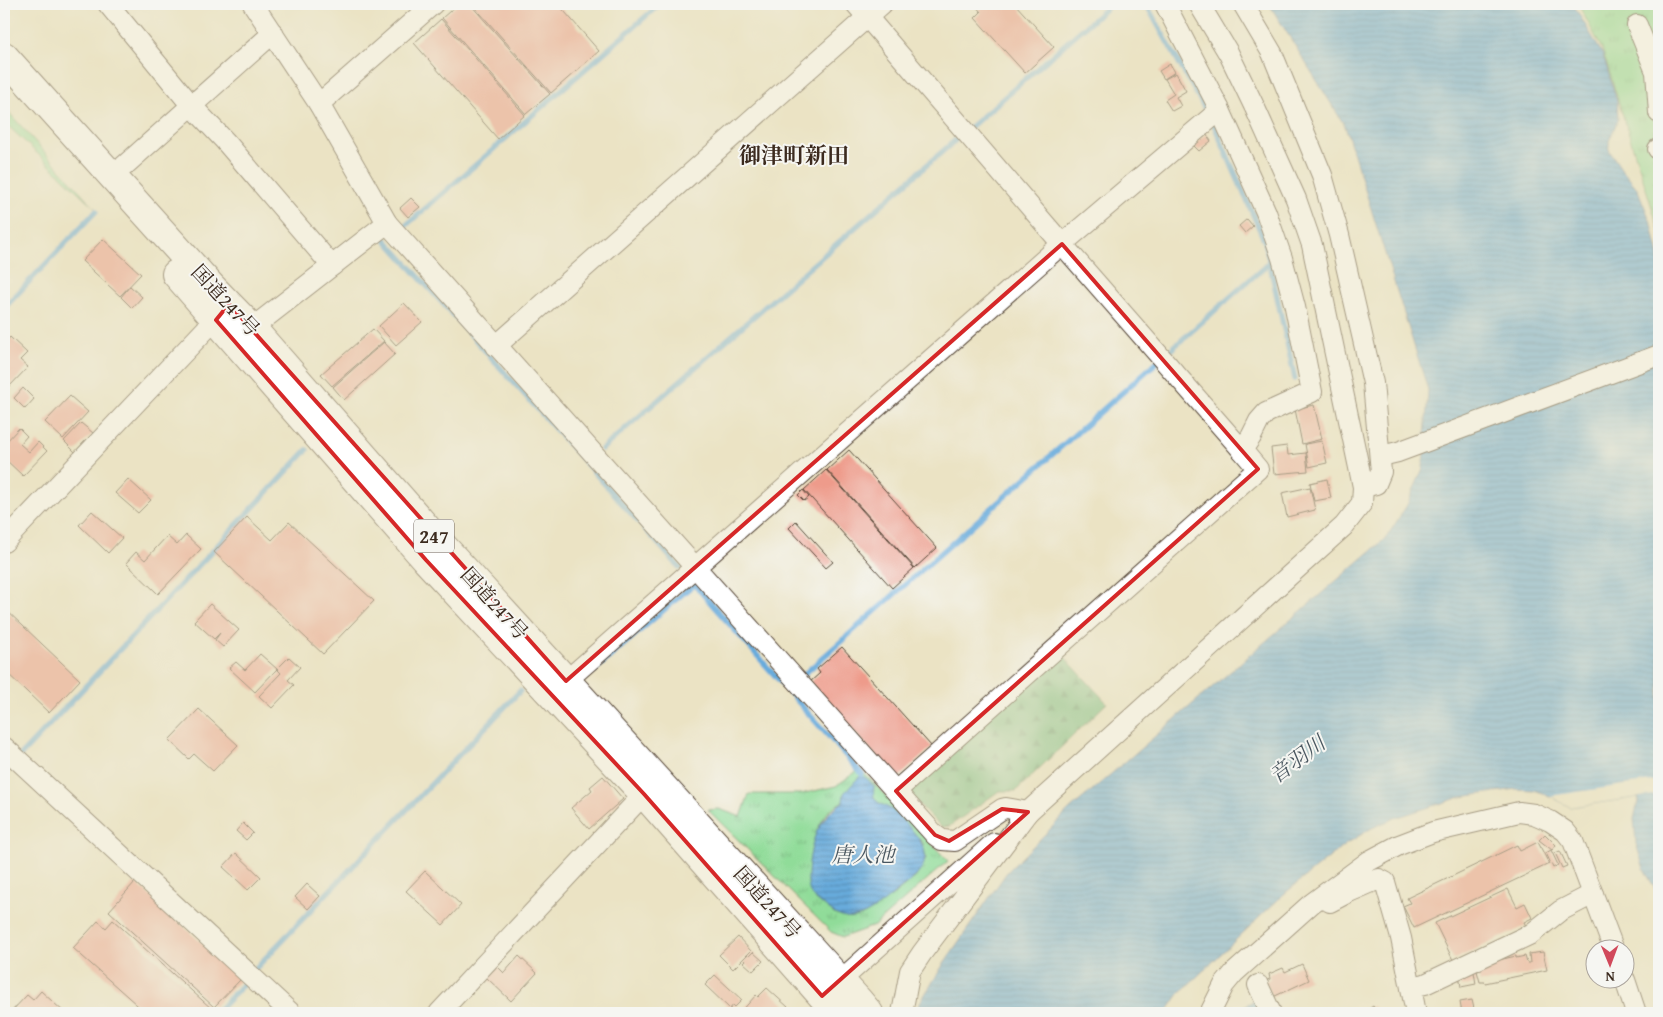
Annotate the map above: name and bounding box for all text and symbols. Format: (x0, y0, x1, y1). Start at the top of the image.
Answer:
district label: 御津町新田 (739, 139, 849, 171)
street label: 国道247号 (185, 258, 267, 342)
road number: 247 (414, 520, 454, 552)
street label: 国道247号 (454, 560, 536, 646)
water label: 音羽川 (1263, 726, 1333, 790)
water label: 唐人池 (832, 839, 896, 870)
street label: 国道247号 (727, 859, 809, 945)
north arrow (1586, 940, 1636, 990)
text: N (1605, 967, 1615, 987)

